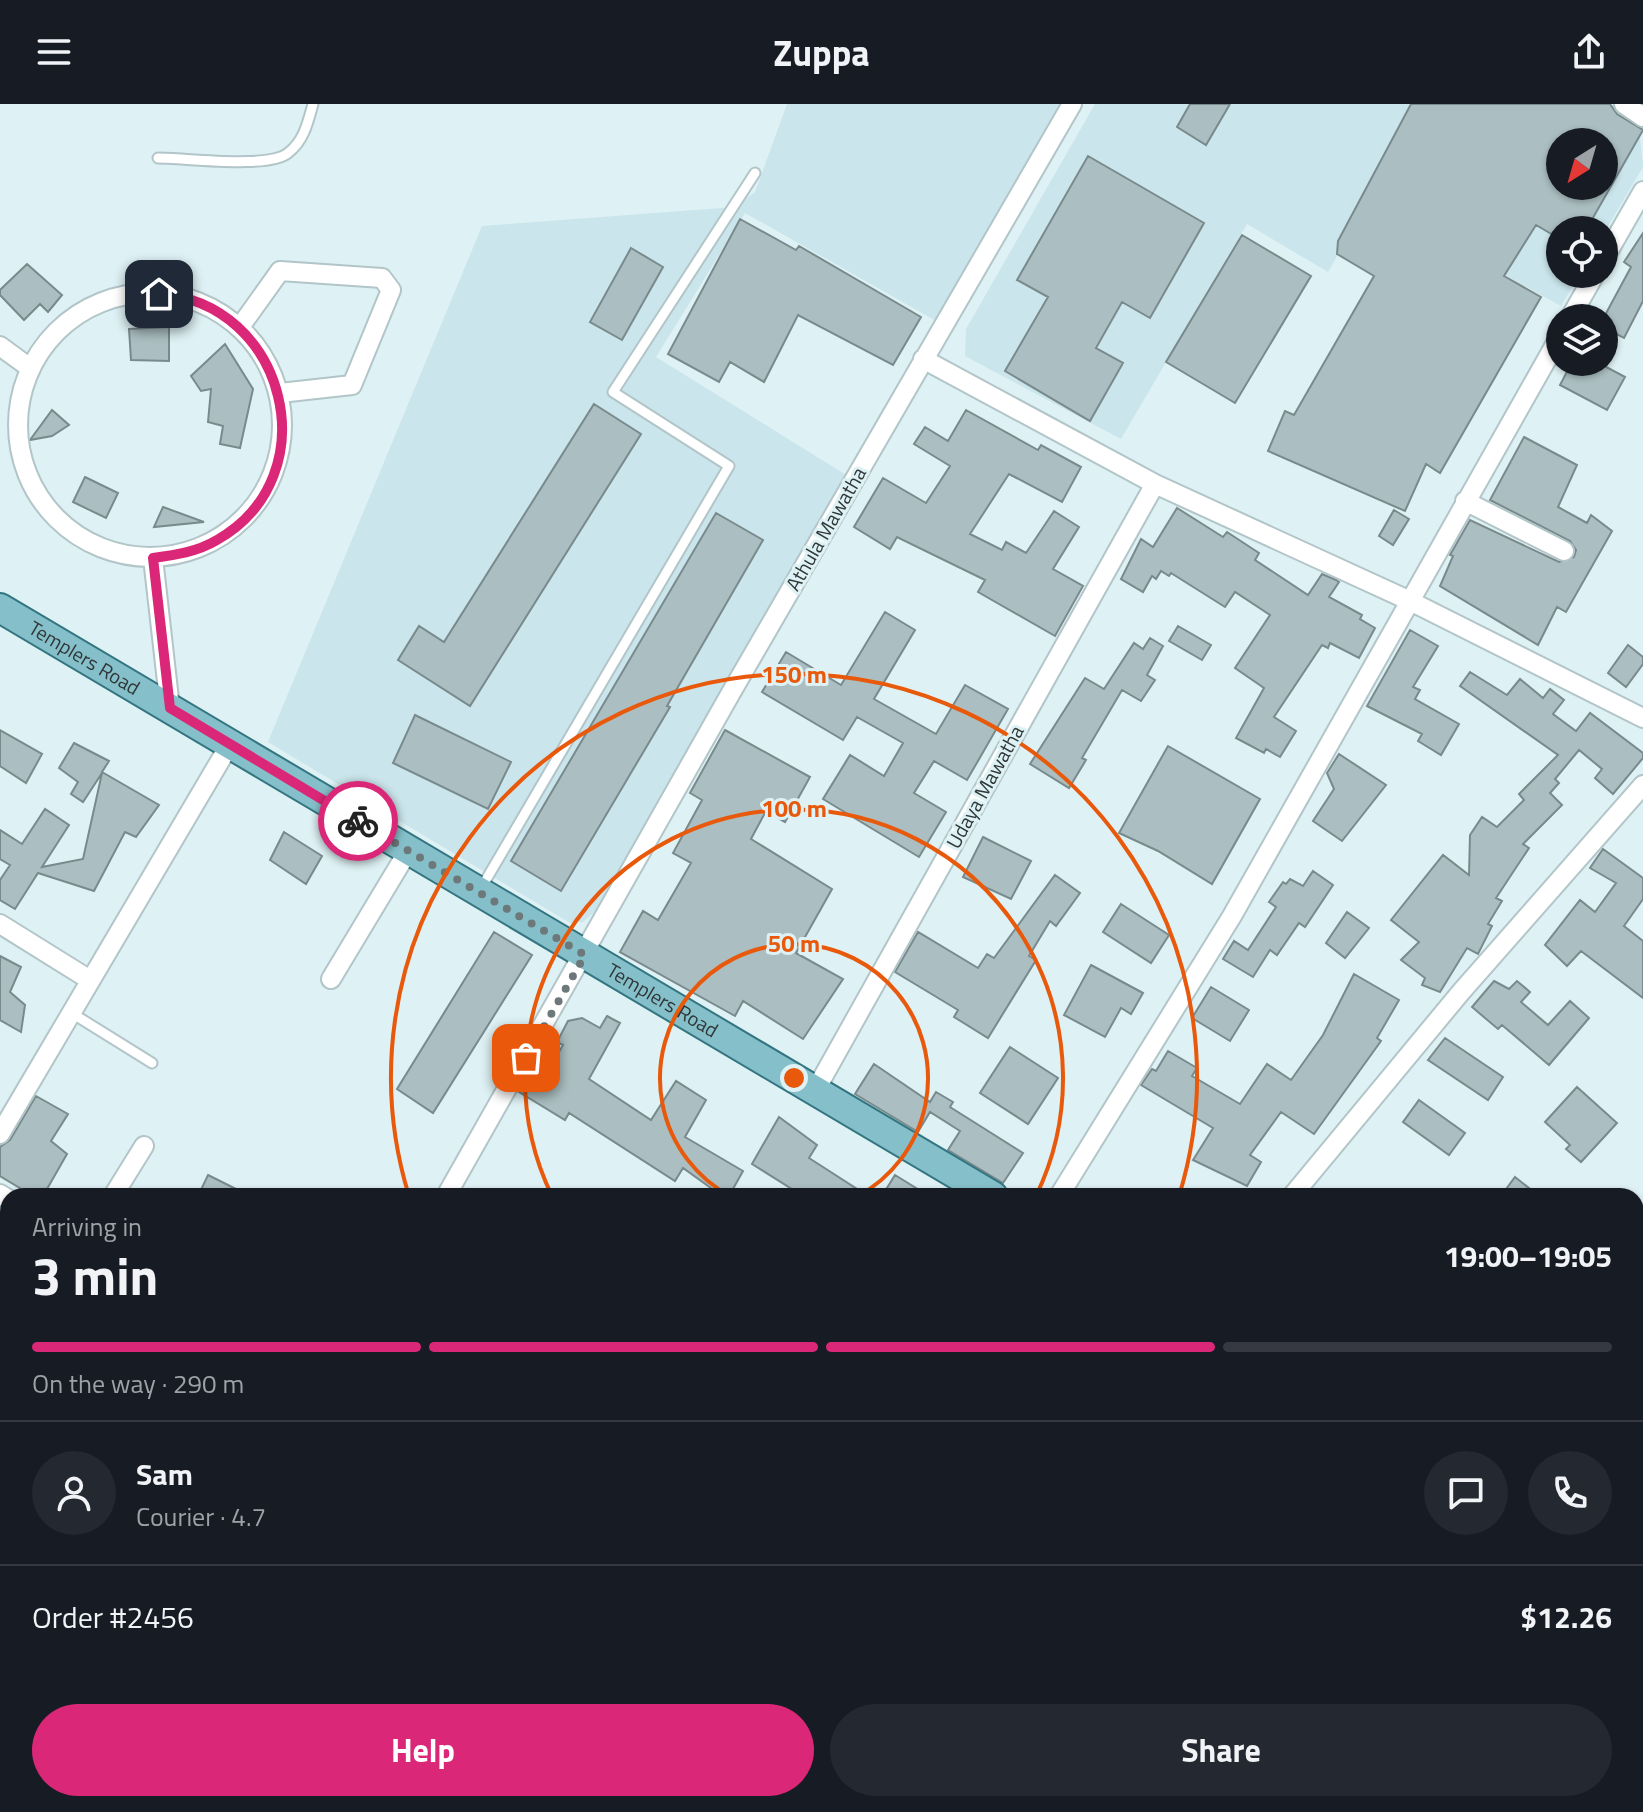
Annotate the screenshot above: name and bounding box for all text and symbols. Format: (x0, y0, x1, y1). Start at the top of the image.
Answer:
text: Zuppa (773, 25, 870, 80)
icon: menu (32, 30, 76, 74)
icon: share (1567, 30, 1611, 74)
north arrow (1546, 128, 1618, 200)
map controls (1546, 128, 1618, 376)
button: locate (1546, 216, 1618, 288)
pin (125, 260, 193, 328)
icon: home (137, 272, 181, 316)
button: layers (1546, 304, 1618, 376)
street label: Athula Mawatha (777, 461, 874, 597)
street label: Templers Road (23, 612, 146, 703)
text: 150 m (761, 656, 827, 692)
street label: Udaya Mawatha (938, 719, 1031, 854)
courier (318, 781, 398, 861)
text: 100 m (761, 790, 827, 826)
icon: bike (336, 799, 380, 843)
text: 50 m (768, 925, 820, 961)
street label: Templers Road (601, 955, 724, 1045)
pin (492, 1024, 560, 1092)
icon: bag (504, 1036, 548, 1080)
centre of rings (780, 1064, 808, 1092)
text: Arriving in (32, 1207, 142, 1246)
text: 19:00–19:05 (1444, 1233, 1612, 1279)
text: 3 min (32, 1236, 158, 1315)
text: On the way · 290 m (32, 1364, 244, 1403)
button: person (32, 1451, 116, 1535)
text: Sam (136, 1451, 193, 1497)
button: chat (1424, 1451, 1508, 1535)
button: phone (1528, 1451, 1612, 1535)
text: Courier · 4.7 (136, 1497, 266, 1536)
text: Order #2456 (32, 1594, 194, 1640)
text: $12.26 (1520, 1594, 1612, 1640)
button: Help (32, 1704, 814, 1796)
button: Share (830, 1704, 1612, 1796)

